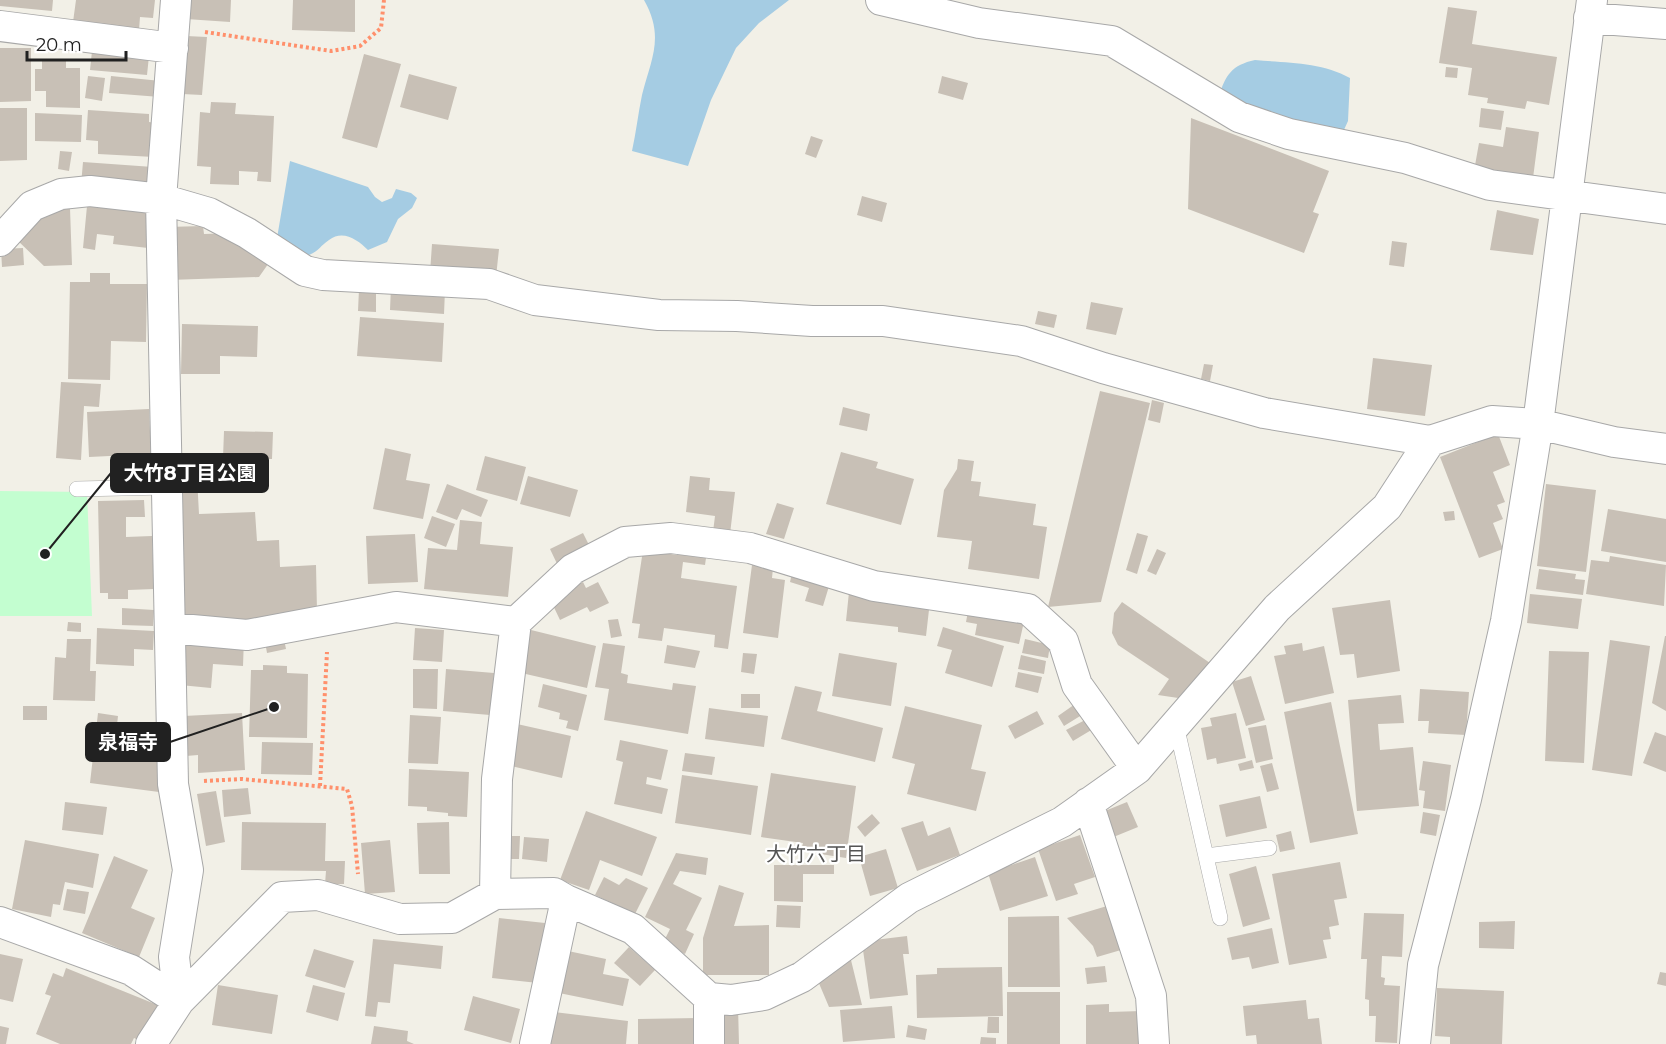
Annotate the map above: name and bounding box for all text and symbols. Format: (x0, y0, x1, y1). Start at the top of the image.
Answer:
scale bar (27, 24, 126, 62)
text: 20 m (36, 34, 82, 56)
callout: 大竹8丁目公園 (111, 454, 268, 492)
text: 大竹8丁目公園 (123, 461, 257, 485)
callout: 泉福寺 (86, 723, 170, 761)
text: 泉福寺 (98, 730, 158, 754)
district label: 大竹六丁目 (766, 842, 866, 866)

